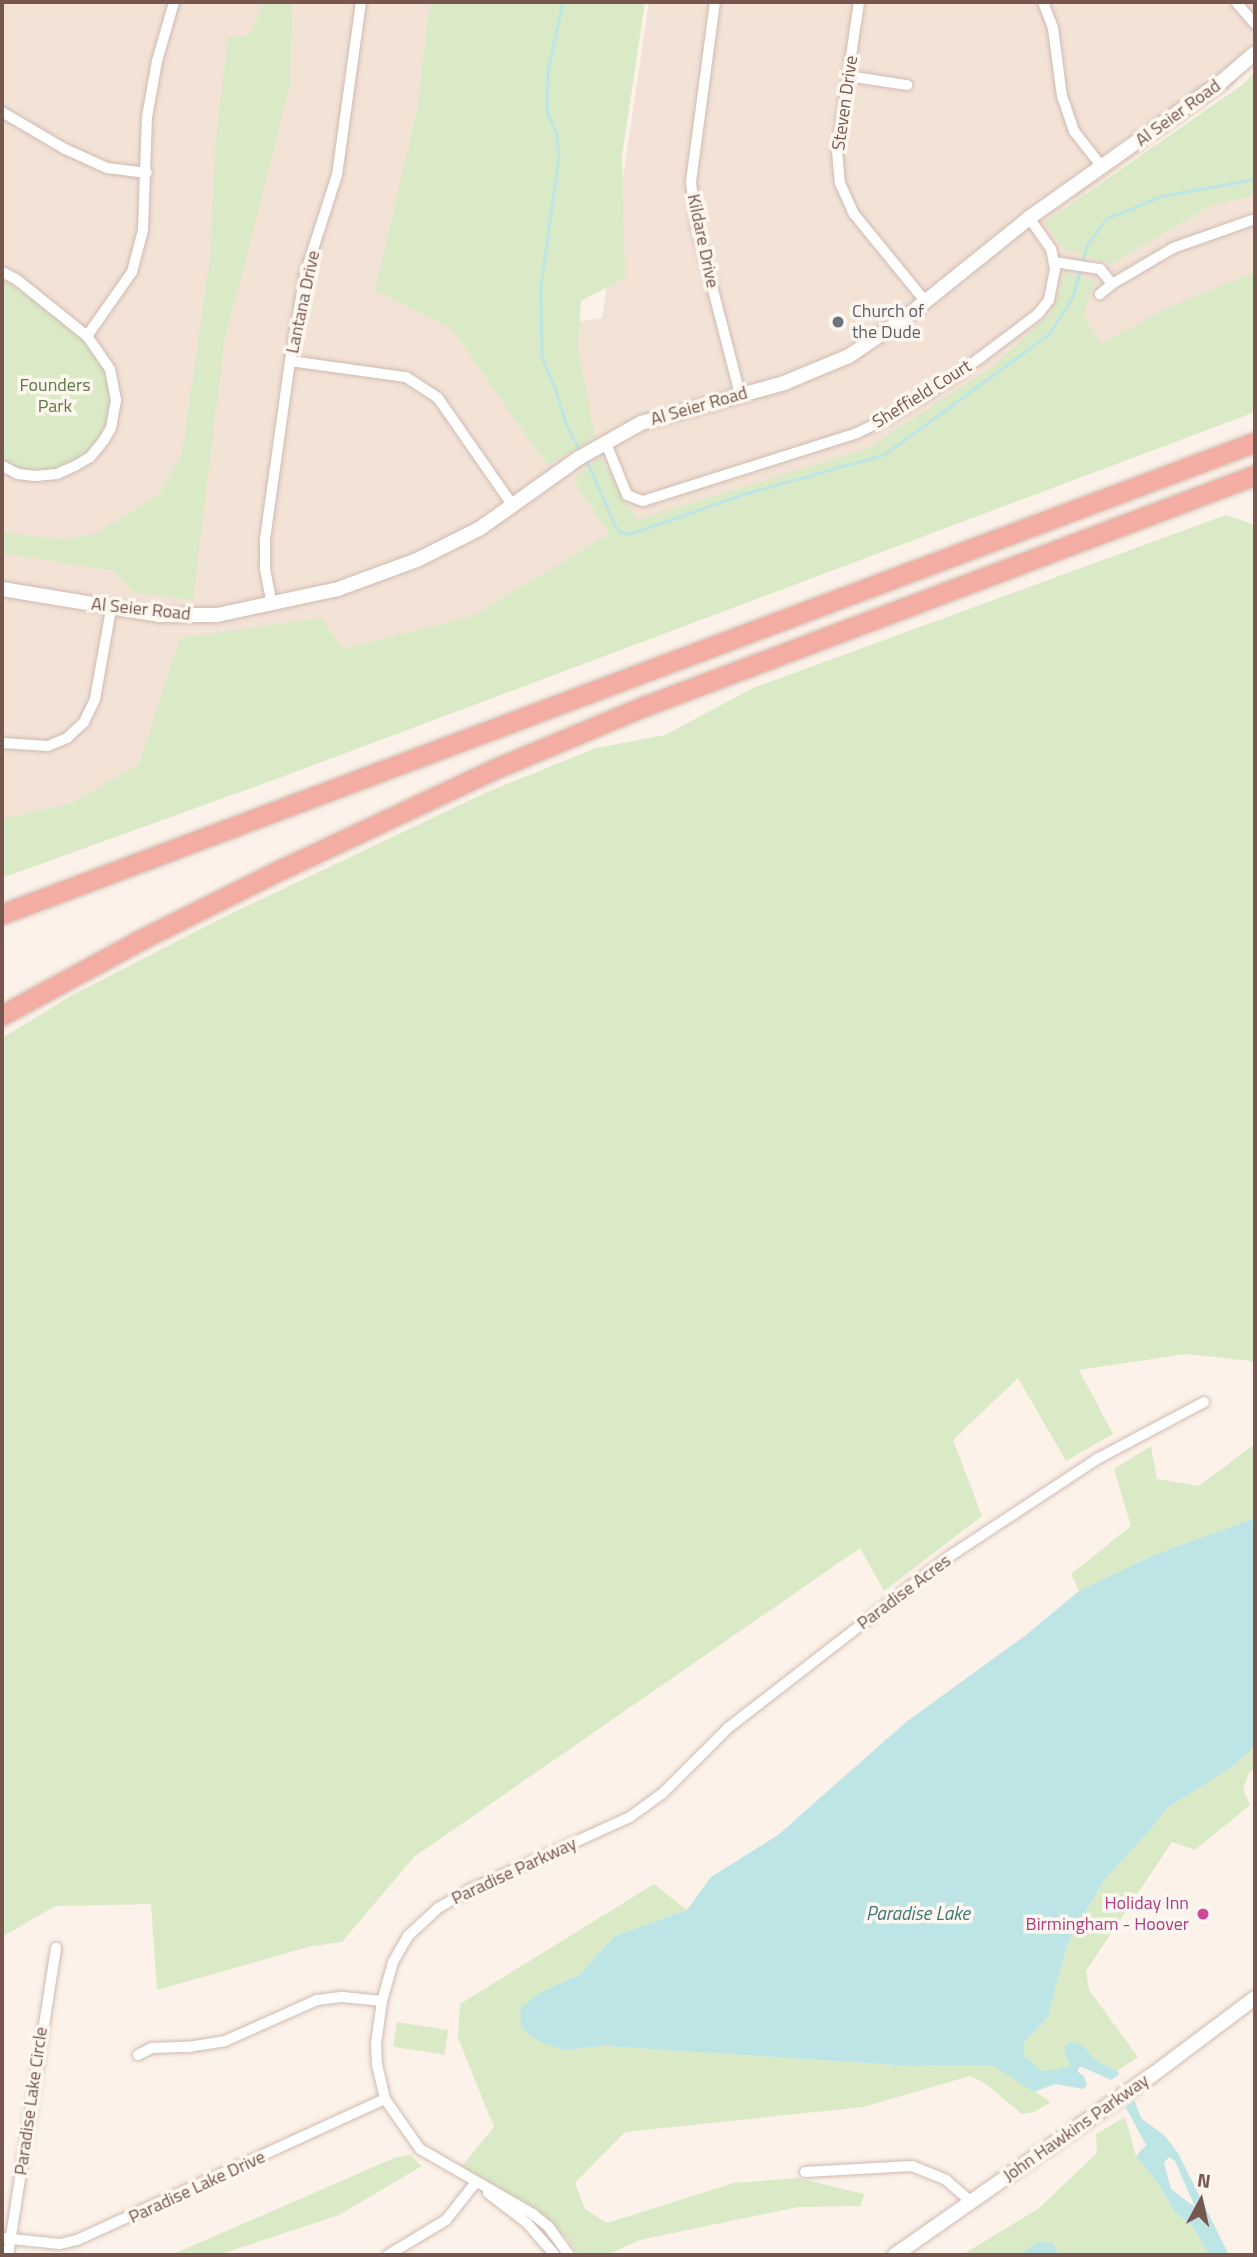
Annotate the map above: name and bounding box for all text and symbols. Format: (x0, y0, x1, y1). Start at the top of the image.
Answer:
street label: Steven Drive (828, 54, 862, 152)
street label: Al Seier Road (1131, 75, 1225, 151)
street label: Kildare Drive (683, 192, 723, 290)
street label: Lantana Drive (282, 249, 324, 355)
place label: Church of the Dude (852, 301, 924, 344)
marker: Church of the Dude (830, 314, 846, 330)
street label: Sheffield Court (869, 355, 975, 433)
park label: Founders Park (19, 375, 91, 418)
street label: Al Seier Road (648, 382, 750, 430)
street label: Al Seier Road (90, 593, 192, 625)
street label: Paradise Acres (853, 1550, 955, 1634)
street label: Paradise Parkway (448, 1833, 580, 1909)
place label: Holiday Inn Birmingham - Hoover (1026, 1893, 1189, 1936)
water label: Paradise Lake (866, 1902, 970, 1924)
marker: Holiday Inn Birmingham - Hoover (1195, 1906, 1211, 1922)
street label: Paradise Lake Circle (10, 2025, 52, 2177)
street label: John Hawkins Parkway (999, 2070, 1153, 2186)
street label: Paradise Lake Drive (125, 2146, 269, 2228)
text: N (1195, 2164, 1213, 2195)
north arrow (1166, 2166, 1236, 2236)

